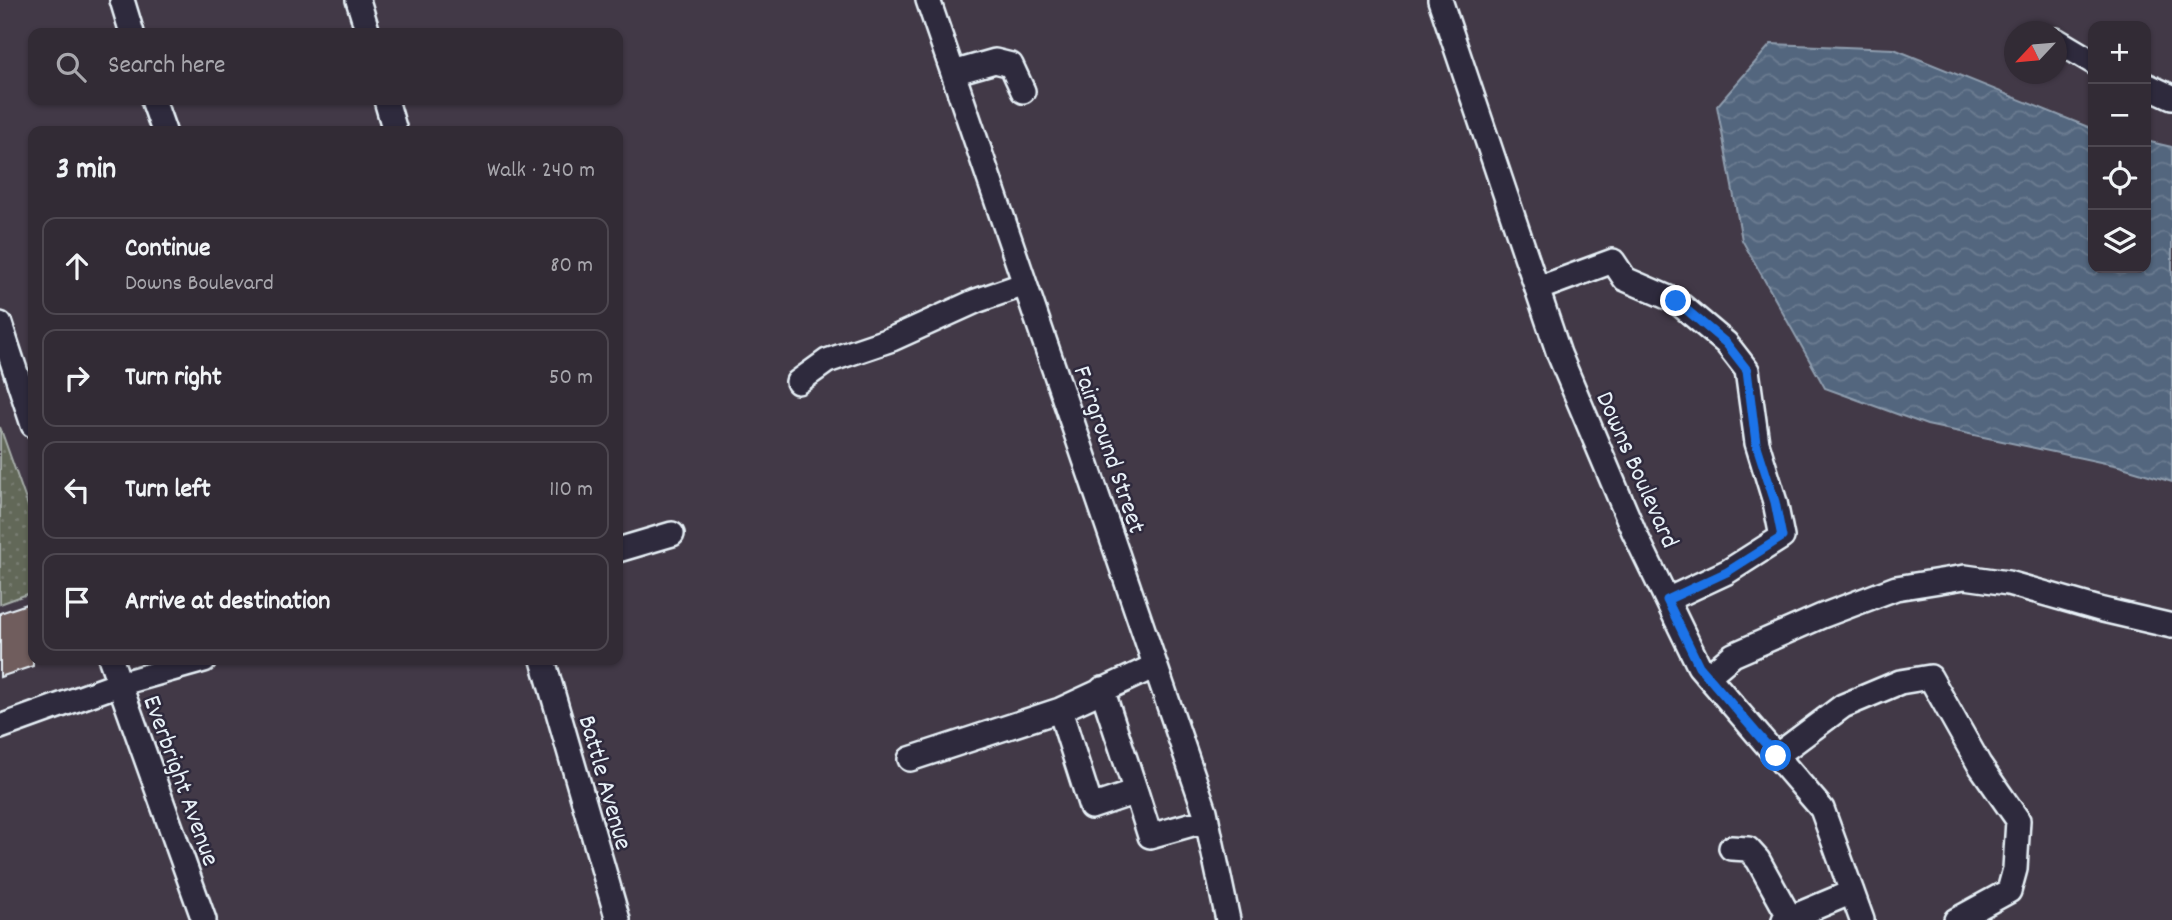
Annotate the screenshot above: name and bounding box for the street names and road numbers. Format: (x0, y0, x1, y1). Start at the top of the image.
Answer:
street label: Fairground Street (1062, 361, 1154, 539)
street label: Downs Boulevard (1585, 386, 1687, 555)
street label: Everbright Avenue (132, 691, 228, 872)
street label: Battle Avenue (567, 711, 640, 855)

